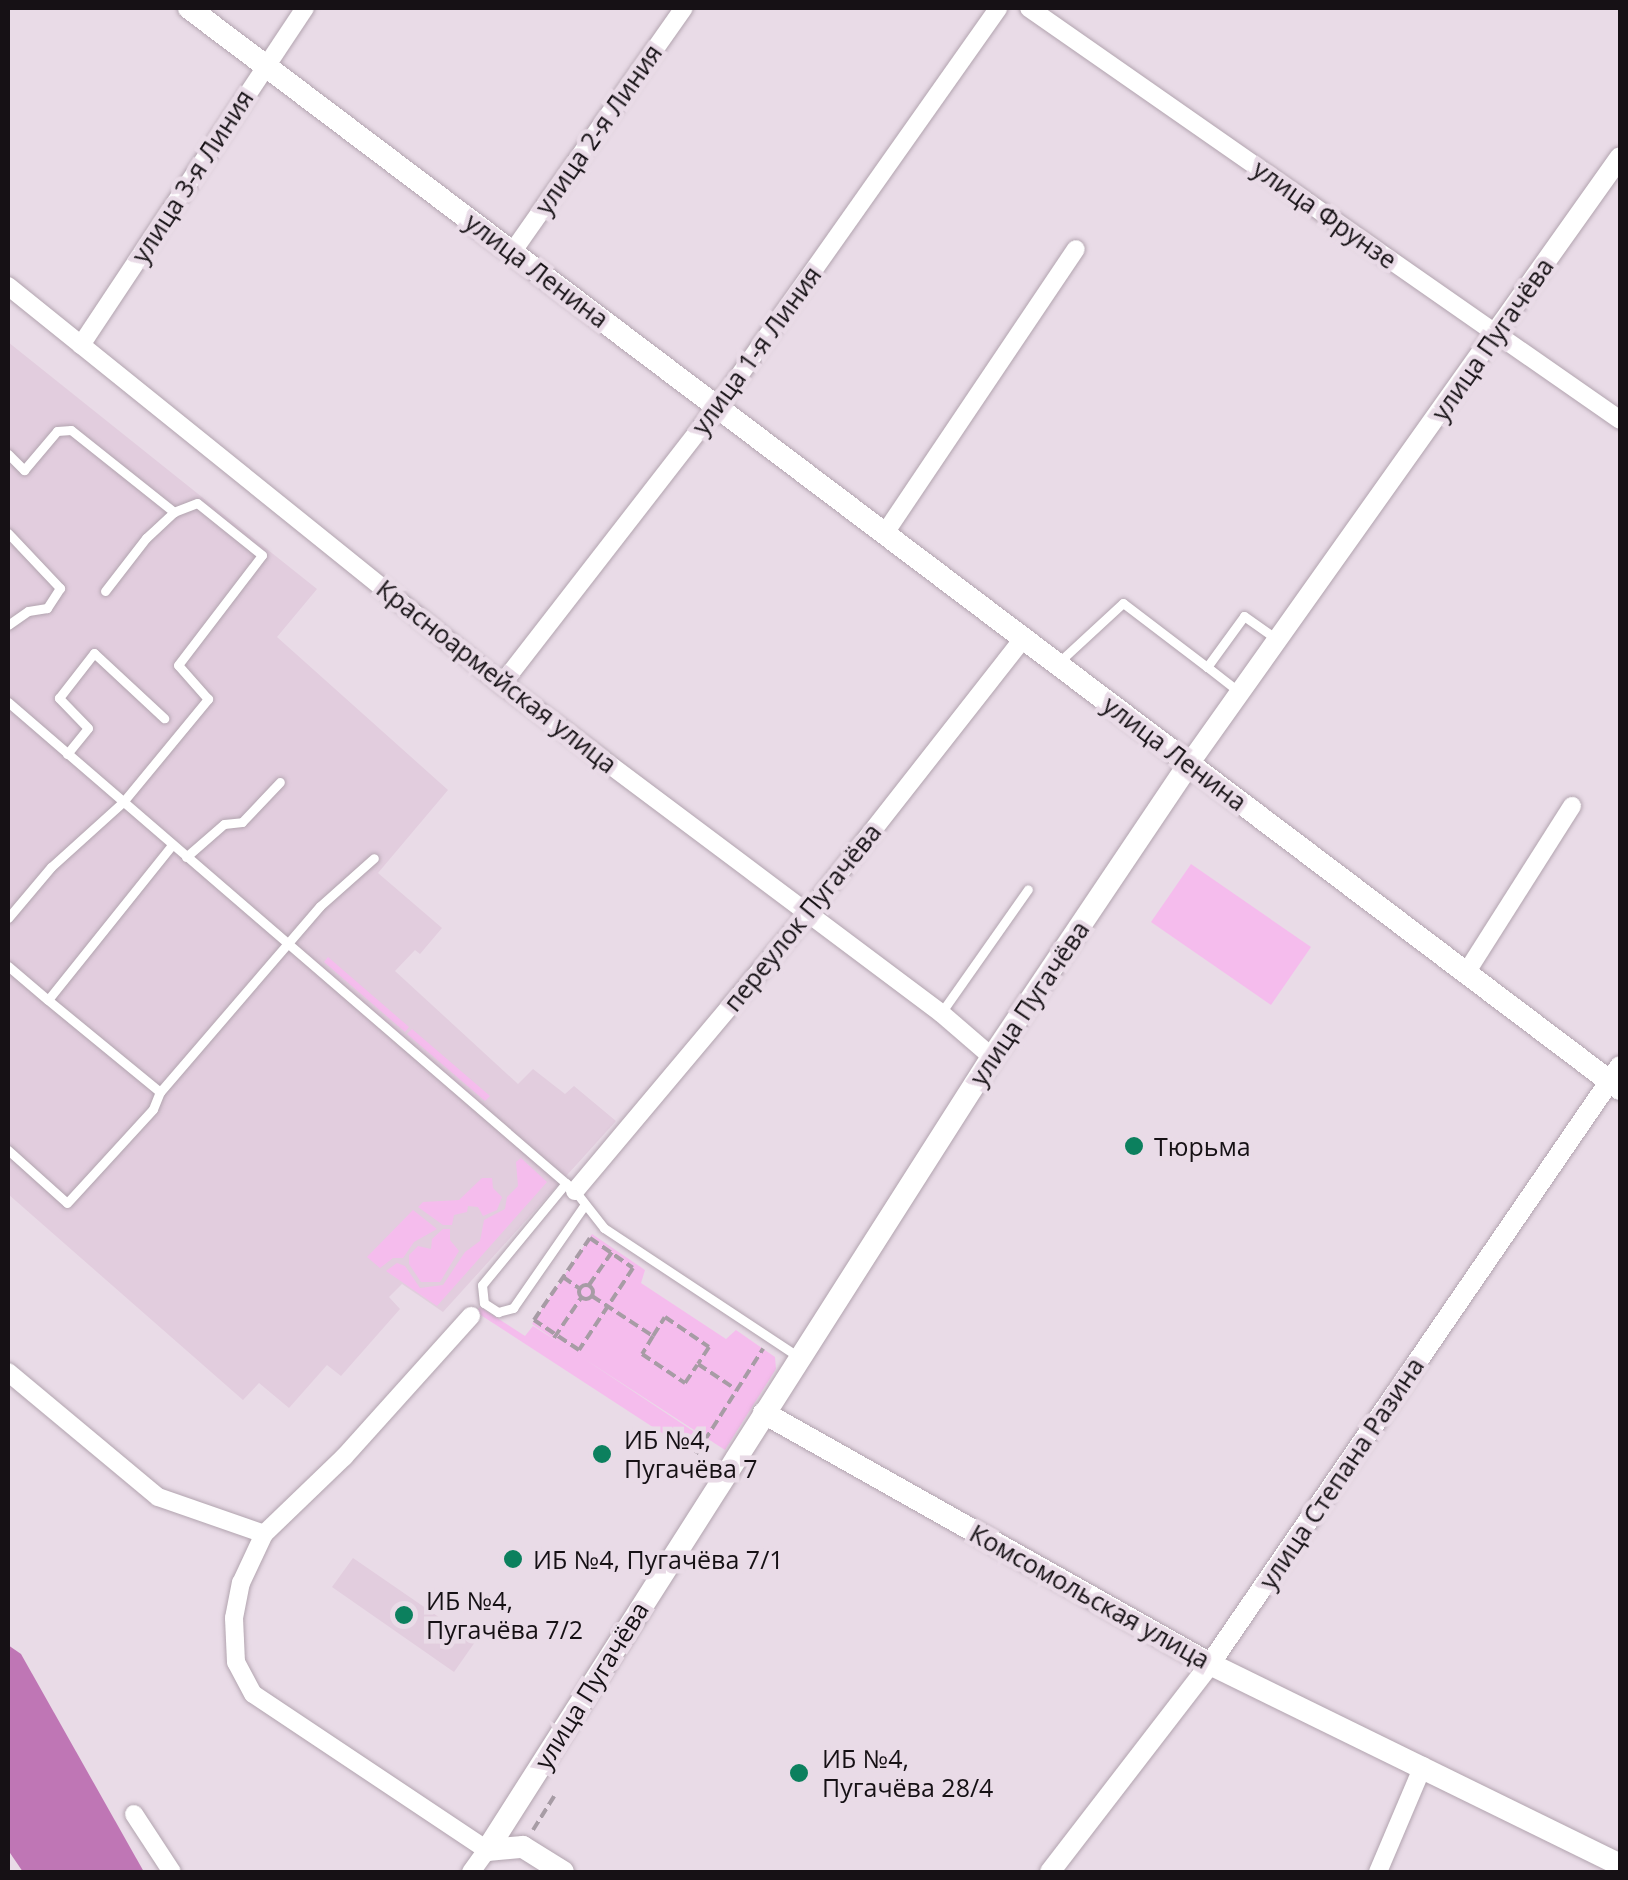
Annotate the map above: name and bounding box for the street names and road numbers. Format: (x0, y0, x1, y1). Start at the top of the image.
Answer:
street label: улица 2-я Линия (528, 38, 668, 220)
street label: улица 3-я Линия (125, 84, 259, 268)
street label: улица Фрунзе (1247, 153, 1403, 275)
street label: улица Ленина (459, 206, 615, 334)
street label: улица Пугачёва (1425, 252, 1559, 426)
street label: улица 1-я Линия (685, 260, 827, 440)
street label: Красноармейская улица (371, 573, 623, 779)
street label: улица Ленина (1097, 689, 1253, 817)
street label: переулок Пугачёва (717, 817, 887, 1017)
street label: улица Пугачёва (963, 915, 1095, 1091)
street label: улица Степана Разина (1252, 1352, 1430, 1594)
street label: Комсомольская улица (965, 1518, 1215, 1674)
street label: улица Пугачёва (528, 1596, 654, 1774)

